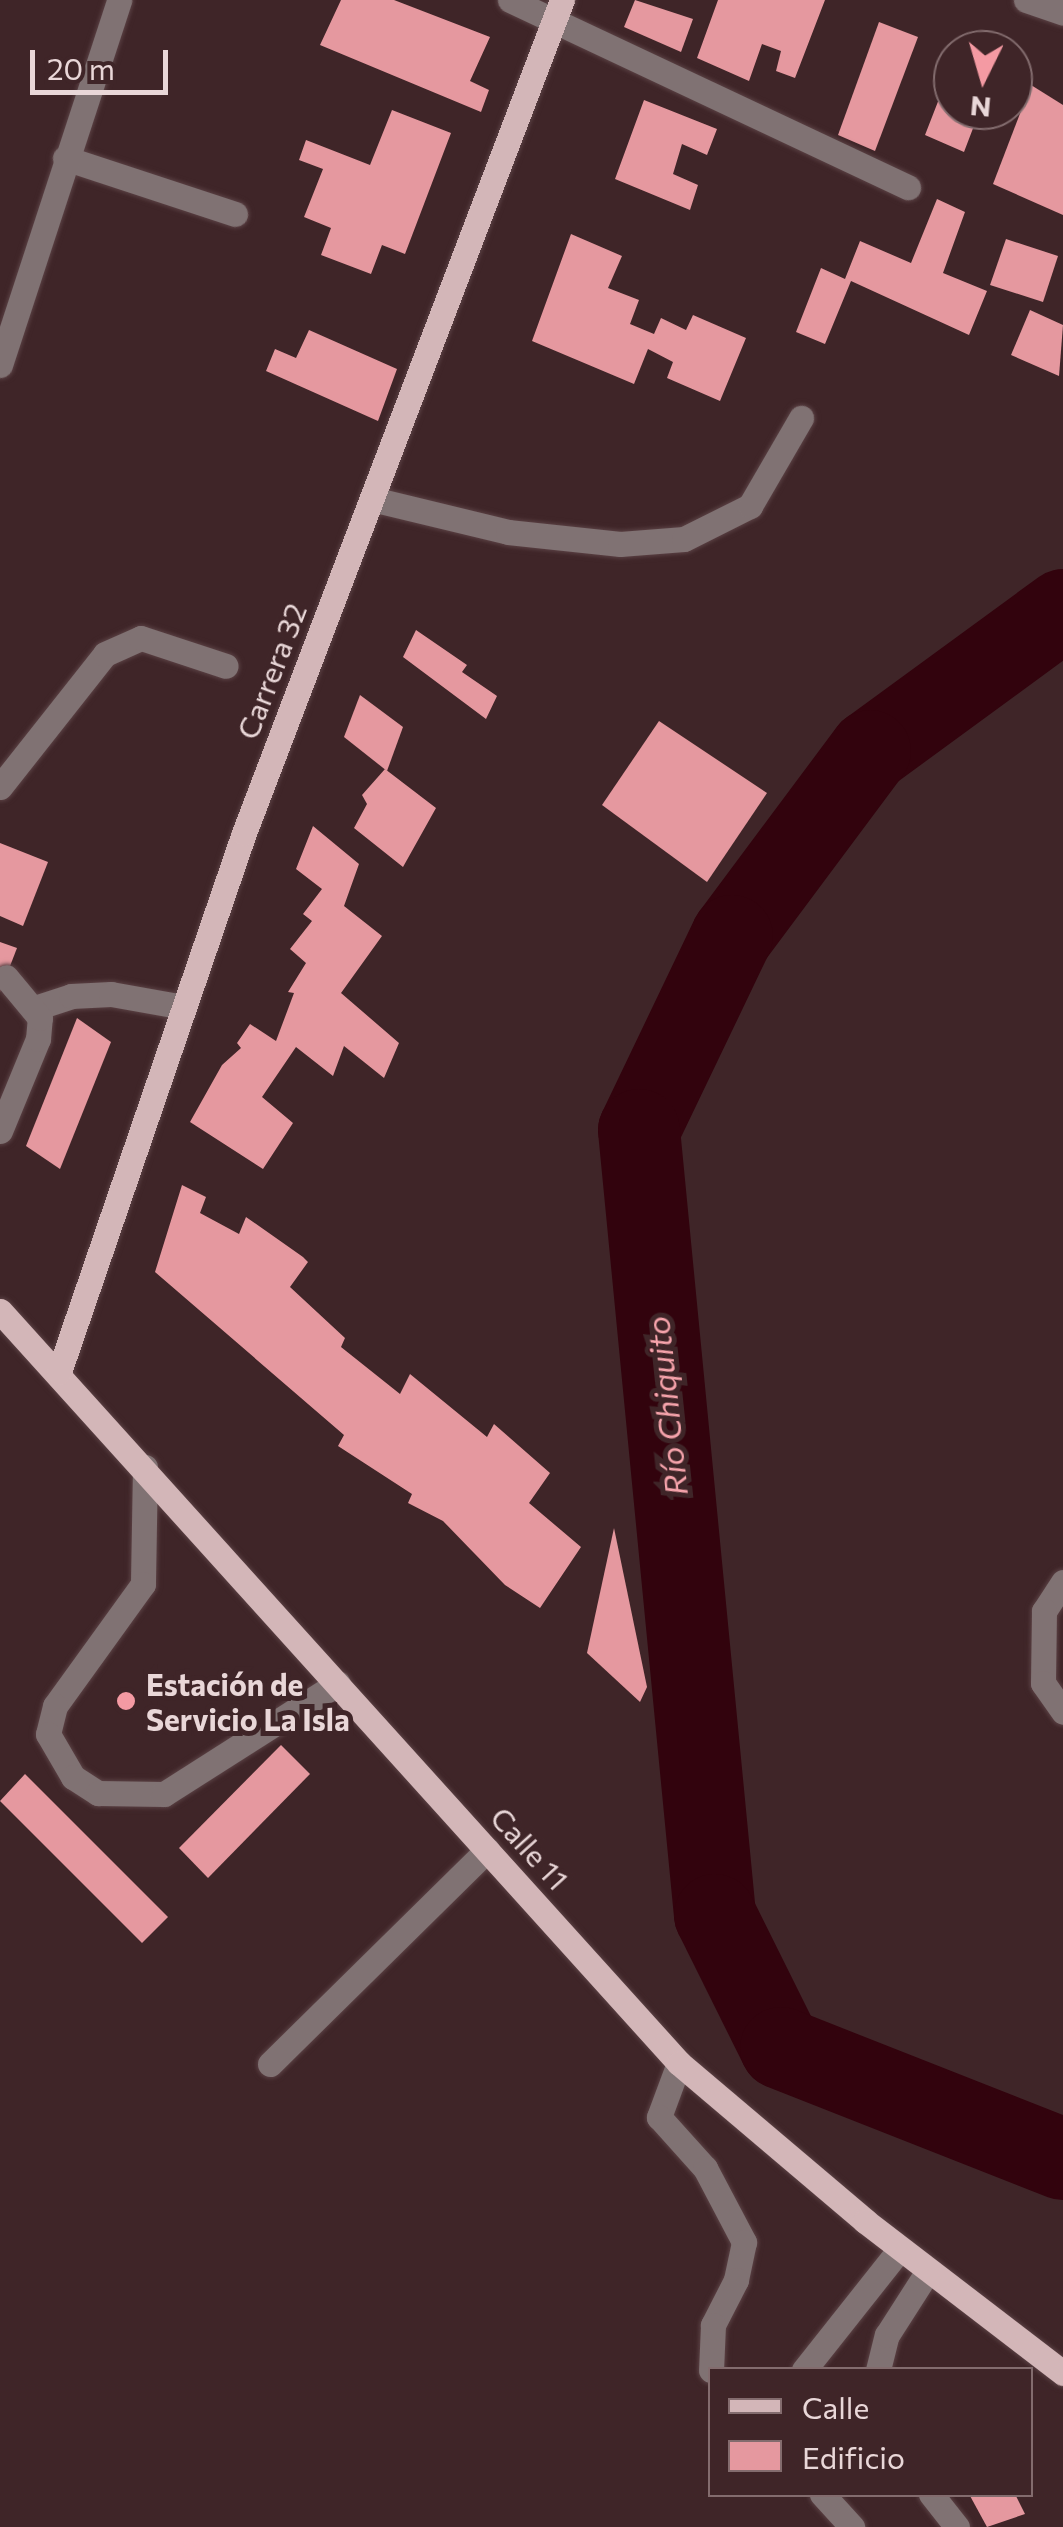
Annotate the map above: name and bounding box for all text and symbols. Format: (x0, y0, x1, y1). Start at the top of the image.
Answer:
scale bar (35, 30, 172, 92)
north arrow (933, 30, 1033, 130)
text: 20 m (47, 49, 115, 86)
text: N (969, 90, 993, 126)
street label: Carrera 32 (229, 598, 313, 744)
water label: Río Chiquito (637, 1314, 695, 1498)
place label: Estación de Servicio La Isla (146, 1666, 350, 1736)
marker: Estación de Servicio La Isla (115, 1690, 137, 1712)
street label: Calle 11 (484, 1799, 576, 1897)
legend (708, 2367, 1033, 2497)
text: Calle (802, 2388, 869, 2425)
text: Edificio (802, 2438, 905, 2475)

